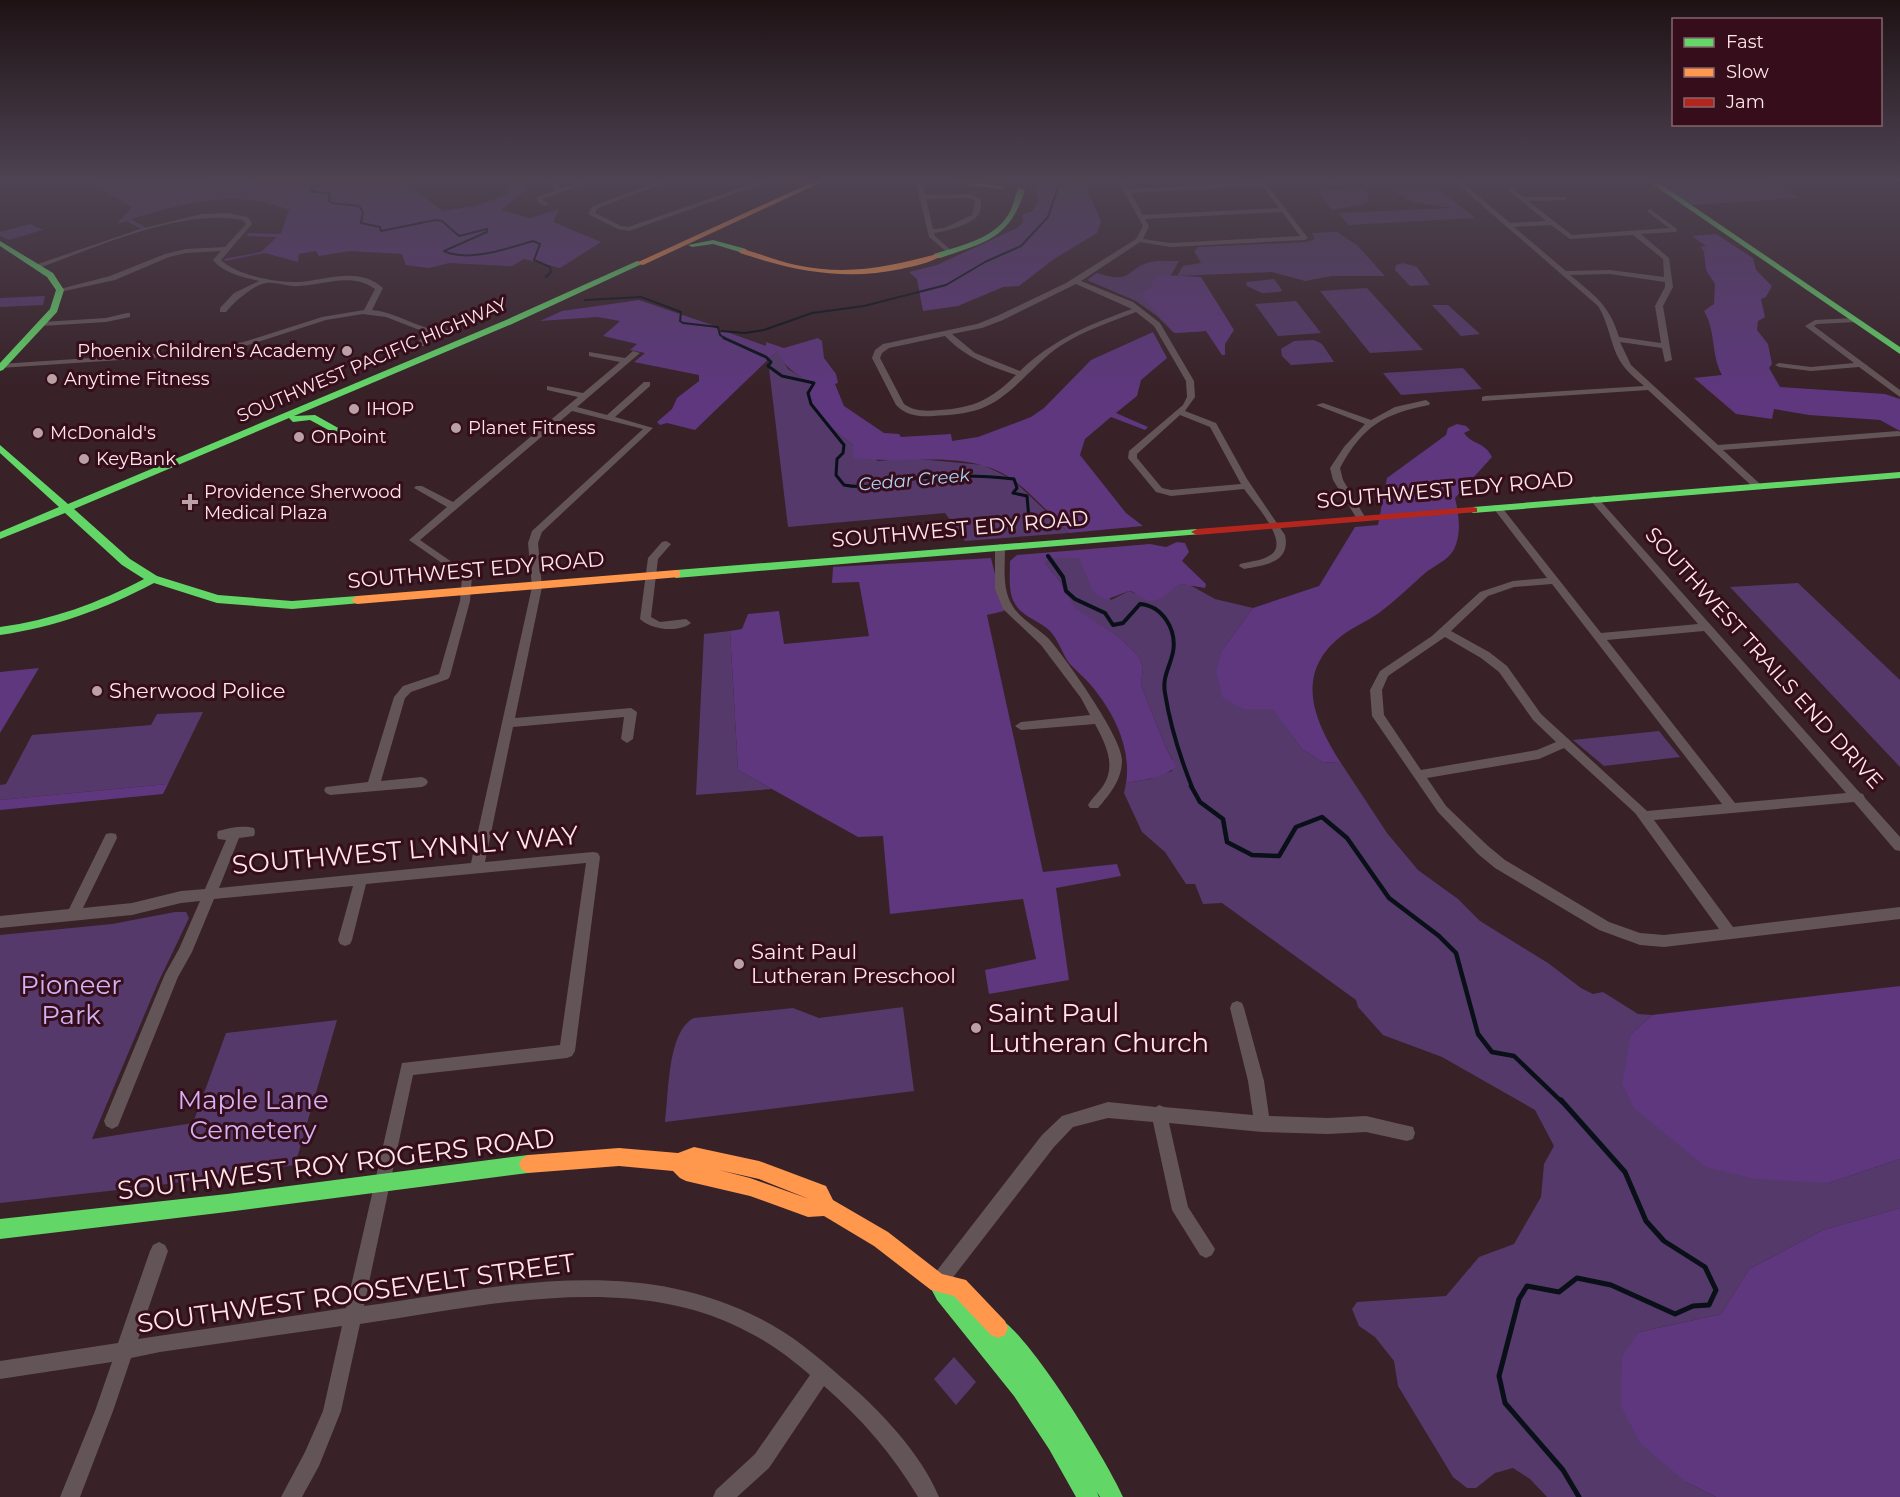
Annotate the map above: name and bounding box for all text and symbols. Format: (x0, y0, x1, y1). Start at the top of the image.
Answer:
legend (1672, 18, 1882, 126)
text: Fast (1726, 31, 1764, 53)
text: Slow (1726, 61, 1769, 83)
text: Jam (1725, 91, 1765, 113)
street label: SOUTHWEST PACIFIC HIGHWAY (234, 293, 511, 427)
place label: Phoenix Children's Academy (77, 340, 335, 362)
marker: Phoenix Children's Academy (340, 344, 354, 358)
place label: Anytime Fitness (64, 368, 210, 390)
marker: Anytime Fitness (45, 372, 59, 386)
place label: IHOP (366, 398, 414, 420)
marker: IHOP (347, 402, 361, 416)
place label: Planet Fitness (468, 417, 596, 439)
marker: Planet Fitness (449, 421, 463, 435)
place label: McDonald's (50, 422, 156, 444)
marker: McDonald's (31, 426, 45, 440)
place label: OnPoint (311, 426, 387, 448)
marker: OnPoint (292, 430, 306, 444)
place label: KeyBank (96, 448, 176, 470)
marker: KeyBank (77, 452, 91, 466)
water label: Cedar Creek (857, 464, 972, 496)
street label: SOUTHWEST EDY ROAD (1316, 466, 1574, 513)
place label: Providence Sherwood Medical Plaza (204, 481, 402, 524)
marker: Providence Sherwood Medical Plaza (181, 493, 199, 511)
street label: SOUTHWEST EDY ROAD (831, 505, 1089, 552)
street label: SOUTHWEST TRAILS END DRIVE (1640, 522, 1888, 794)
street label: SOUTHWEST EDY ROAD (347, 546, 605, 593)
place label: Sherwood Police (109, 678, 285, 703)
marker: Sherwood Police (90, 684, 104, 698)
street label: SOUTHWEST LYNNLY WAY (231, 819, 580, 881)
place label: Saint Paul Lutheran Preschool (751, 939, 956, 988)
marker: Saint Paul Lutheran Preschool (732, 957, 746, 971)
park label: Pioneer Park (20, 969, 122, 1031)
place label: Saint Paul Lutheran Church (988, 997, 1209, 1059)
marker: Saint Paul Lutheran Church (969, 1021, 983, 1035)
park label: Maple Lane Cemetery (177, 1084, 329, 1146)
street label: SOUTHWEST ROY ROGERS ROAD (115, 1121, 557, 1207)
street label: SOUTHWEST ROOSEVELT STREET (135, 1246, 577, 1340)

